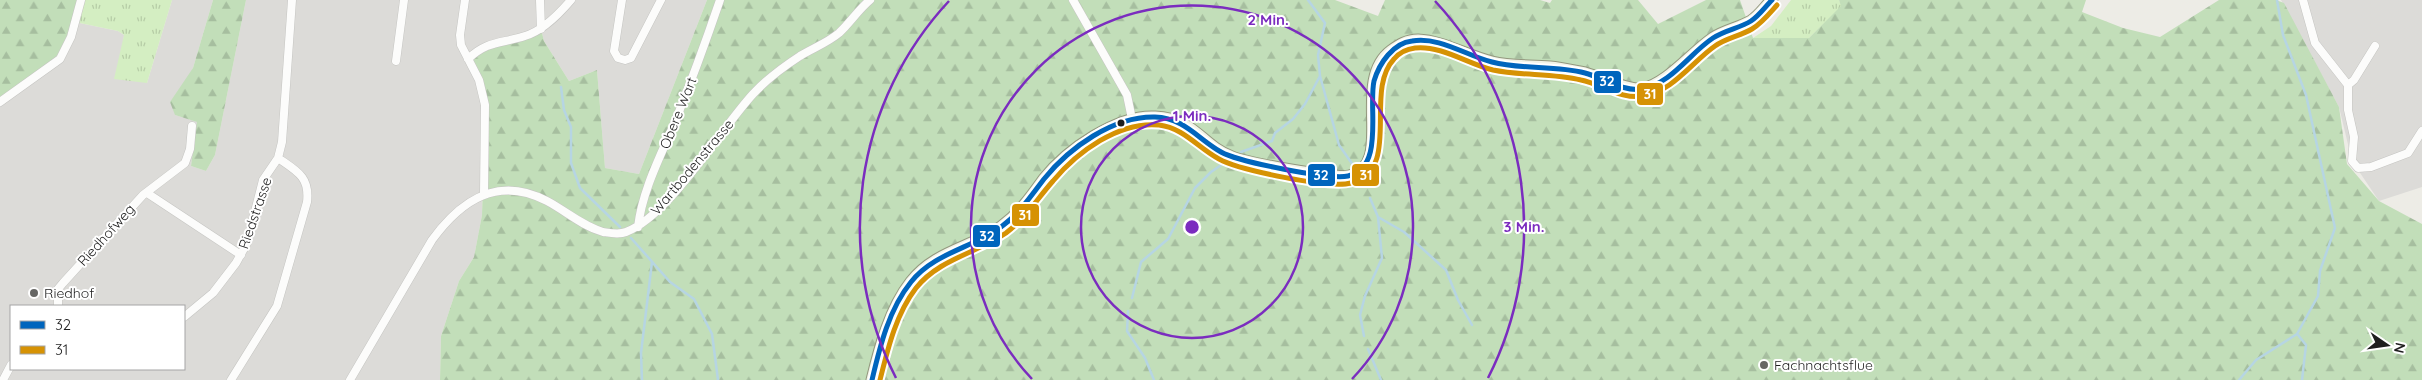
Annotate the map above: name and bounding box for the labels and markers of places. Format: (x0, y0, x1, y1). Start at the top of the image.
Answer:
unlabelled marker (1116, 118, 1126, 128)
centre of rings (1183, 218, 1201, 236)
place label: Riedhof (44, 284, 94, 302)
marker: Riedhof (28, 287, 40, 299)
place label: Fachnachtsflue (1774, 356, 1873, 374)
marker: Fachnachtsflue (1758, 359, 1770, 371)

